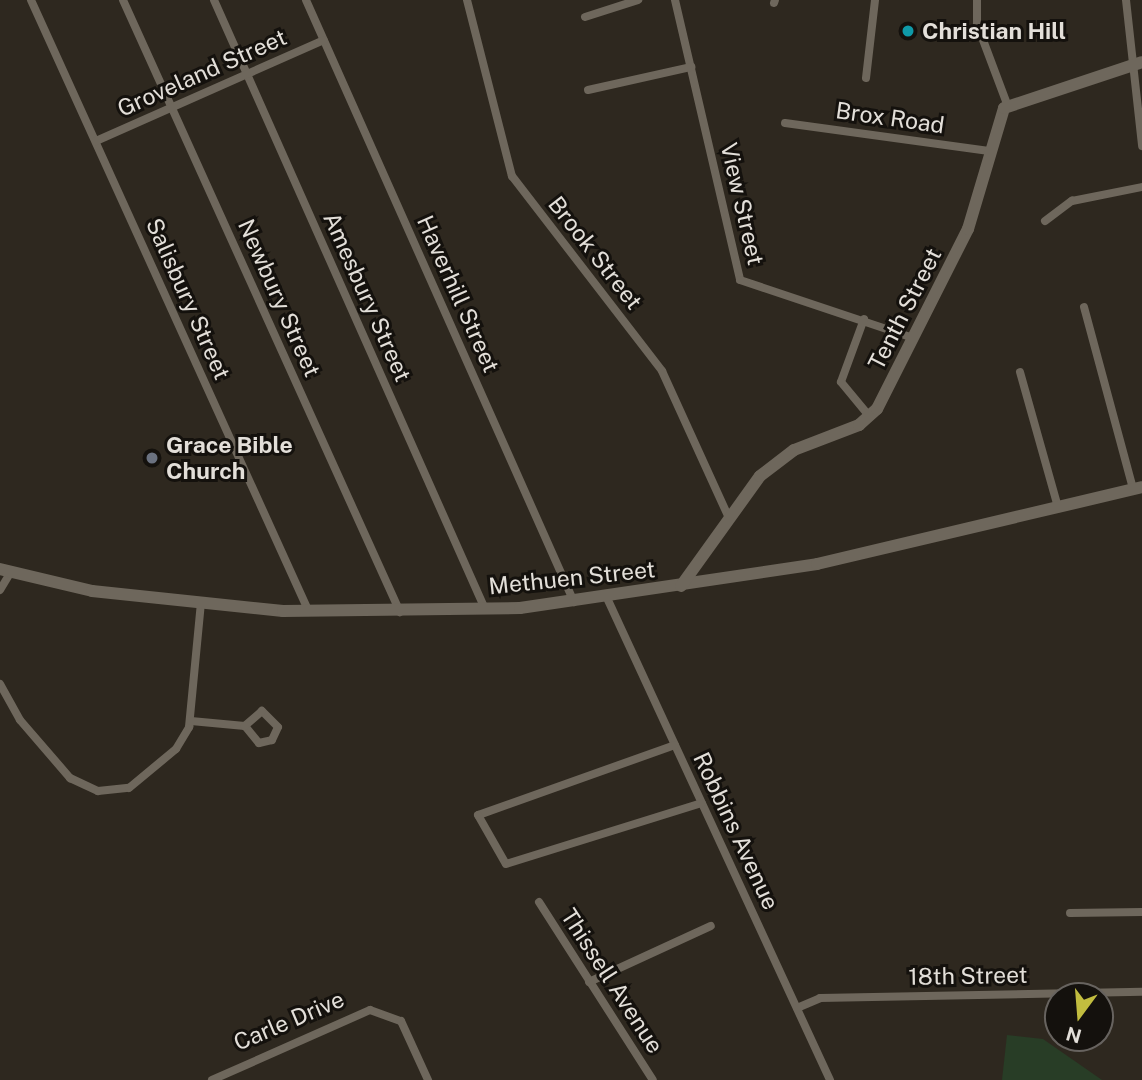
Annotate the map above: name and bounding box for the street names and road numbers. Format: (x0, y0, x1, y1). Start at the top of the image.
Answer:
street label: Groveland Street (113, 23, 291, 123)
street label: Brox Road (834, 97, 946, 139)
street label: View Street (715, 140, 769, 268)
street label: Brook Street (542, 191, 648, 315)
street label: Amesbury Street (317, 208, 417, 386)
street label: Haverhill Street (411, 211, 505, 377)
street label: Salisbury Street (140, 214, 236, 384)
street label: Newbury Street (232, 215, 326, 381)
street label: Tenth Street (863, 244, 947, 374)
street label: Methuen Street (487, 556, 657, 600)
street label: Robbins Avenue (687, 748, 785, 914)
street label: Thissell Avenue (555, 903, 669, 1059)
street label: 18th Street (908, 961, 1028, 991)
street label: Carle Drive (230, 985, 348, 1057)

